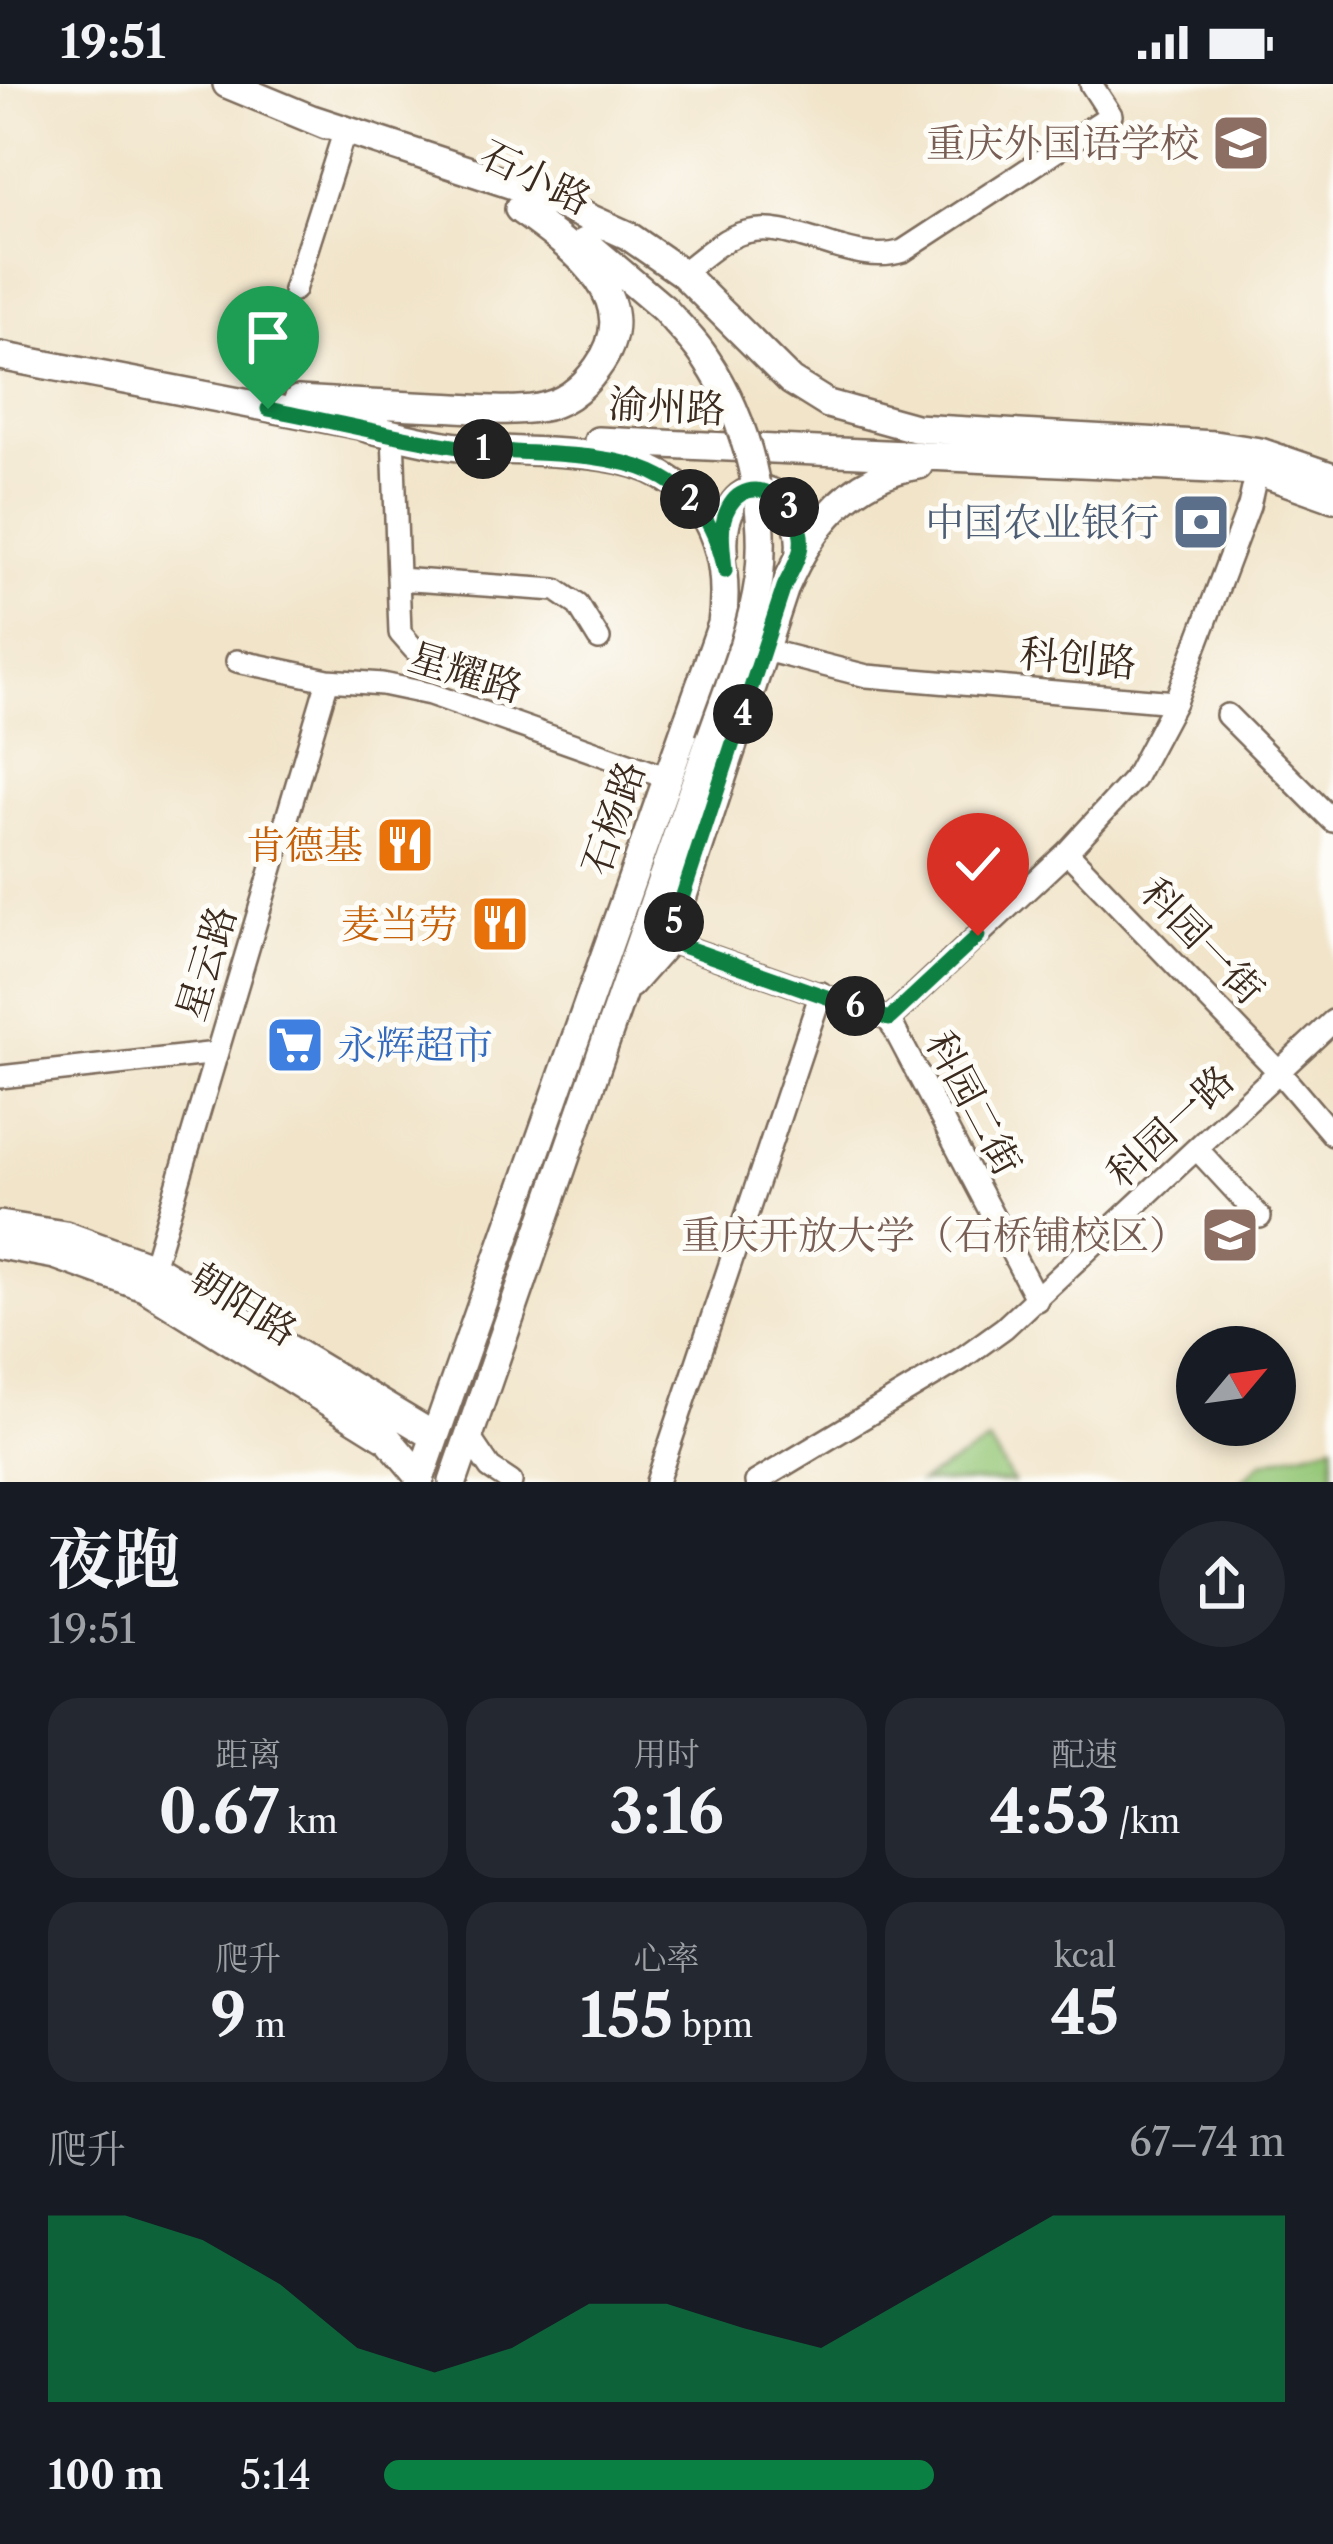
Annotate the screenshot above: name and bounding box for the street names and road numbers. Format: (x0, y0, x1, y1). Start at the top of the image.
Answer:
street label: 石小路 (473, 130, 599, 224)
street label: 渝州路 (607, 379, 727, 433)
street label: 科创路 (1018, 629, 1138, 687)
street label: 星耀路 (403, 632, 529, 712)
street label: 石杨路 (571, 755, 655, 881)
street label: 科园一街 (1132, 868, 1274, 1014)
street label: 星云路 (166, 900, 246, 1026)
street label: 科园二街 (916, 1023, 1032, 1183)
street label: 科园一路 (1097, 1055, 1243, 1197)
street label: 朝阳路 (182, 1253, 306, 1355)

